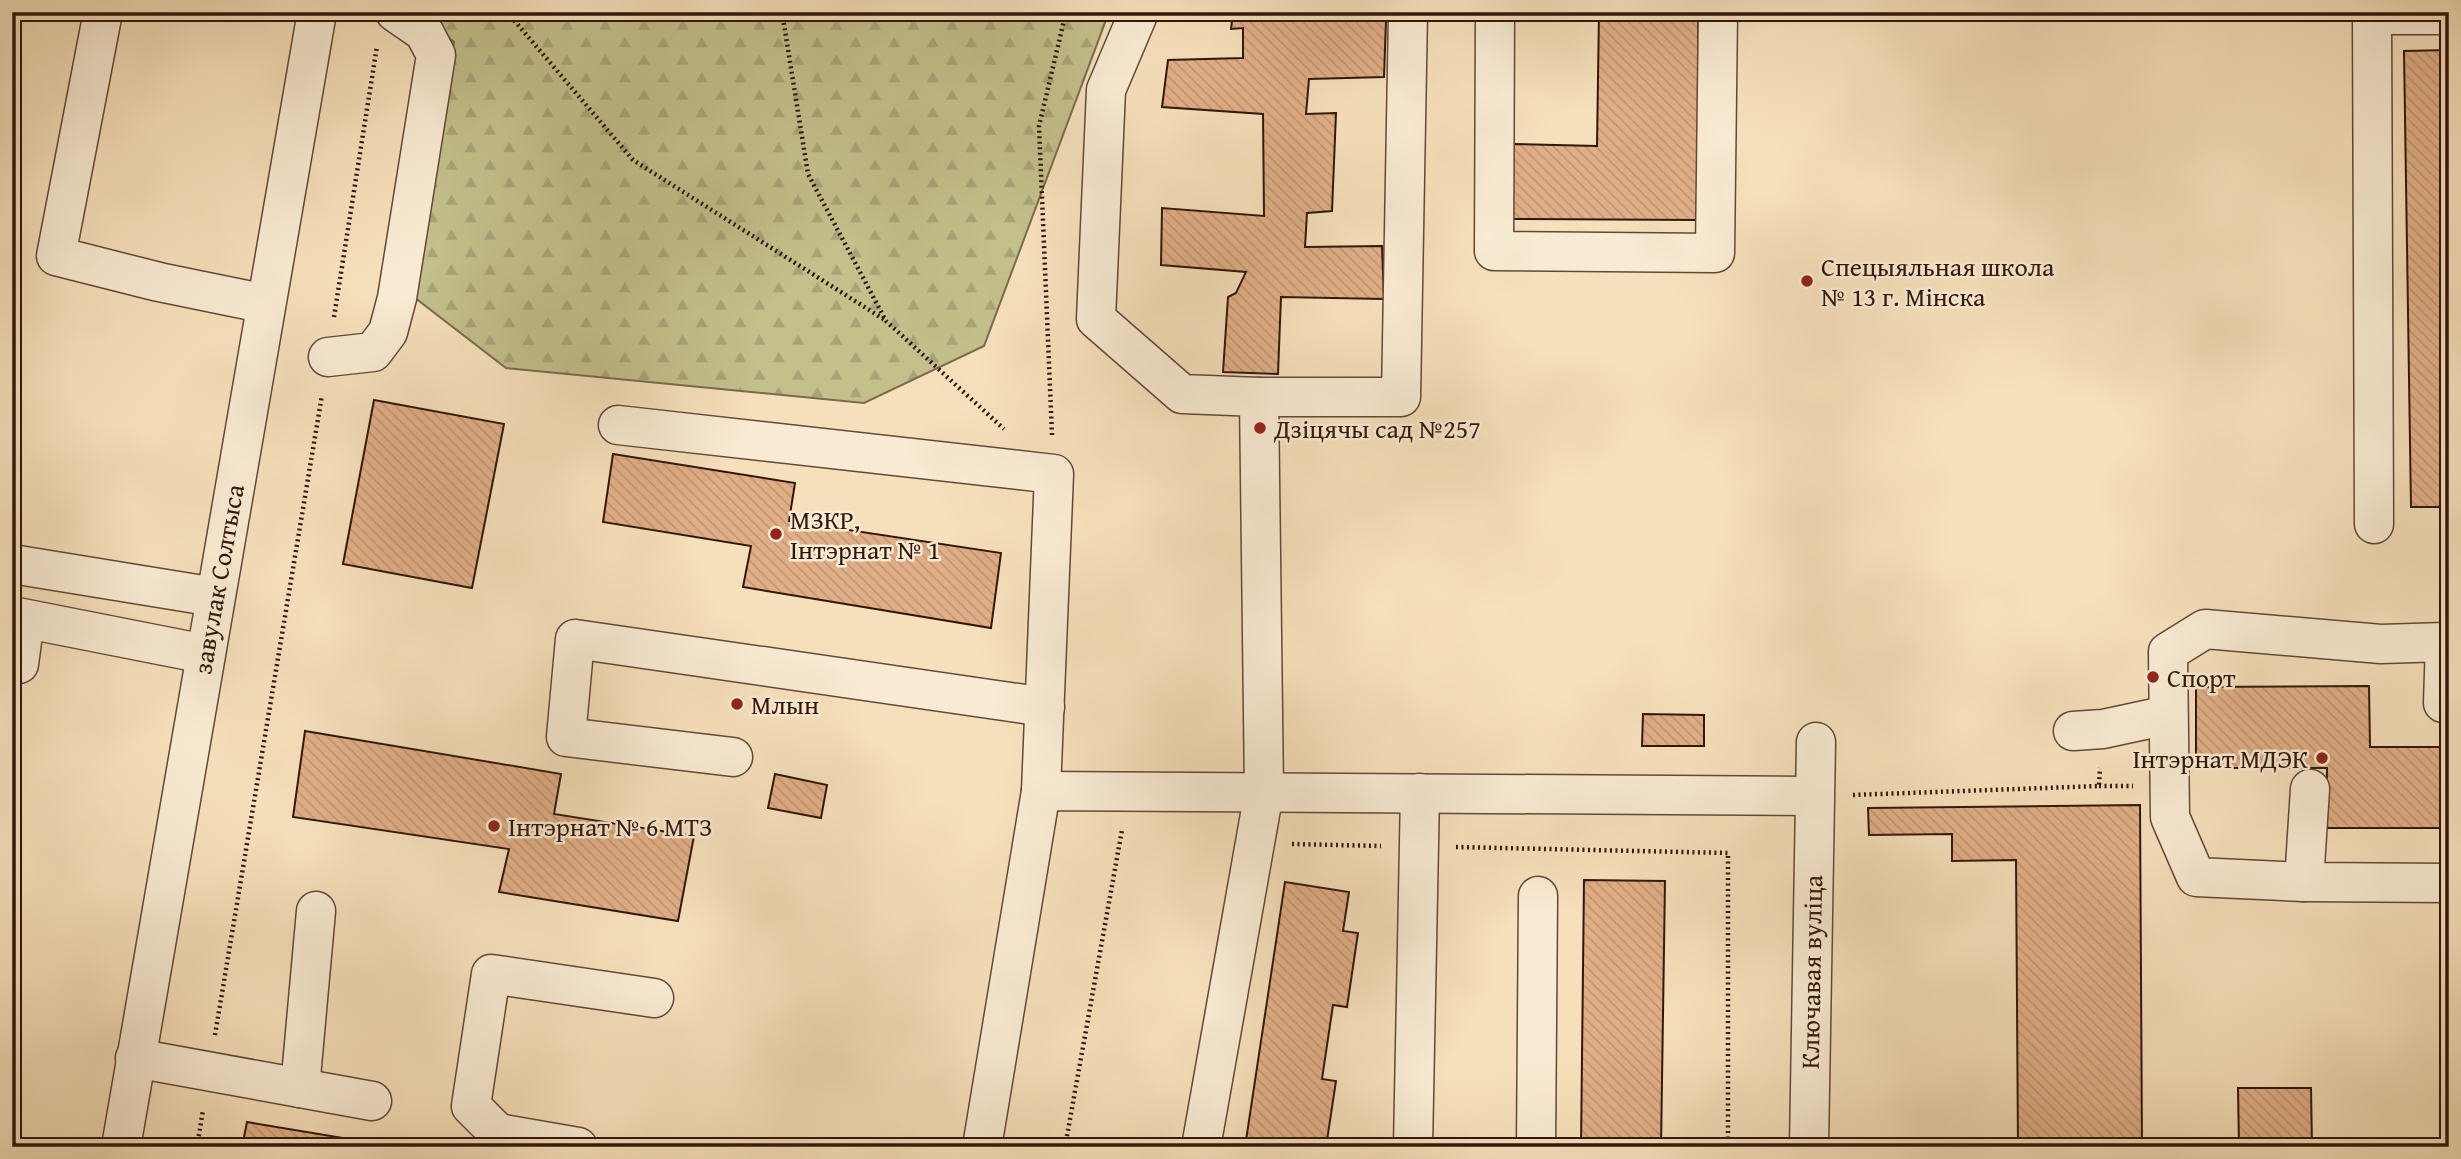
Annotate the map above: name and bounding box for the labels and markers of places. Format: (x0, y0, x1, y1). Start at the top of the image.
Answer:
place label: Спецыяльная школа № 13 г. Мінска (1821, 247, 2055, 316)
marker: Спецыяльная школа № 13 г. Мінска (1799, 273, 1815, 289)
place label: Дзіцячы сад №257 (1273, 409, 1481, 448)
marker: Дзіцячы сад №257 (1252, 420, 1268, 436)
place label: МЗКР, Інтэрнат № 1 (790, 500, 940, 569)
marker: МЗКР, Інтэрнат № 1 (768, 526, 784, 542)
place label: Спорт (2167, 658, 2236, 697)
marker: Спорт (2145, 669, 2161, 685)
place label: Млын (751, 685, 819, 724)
marker: Млын (729, 696, 745, 712)
place label: Інтэрнат МДЭК (2133, 739, 2308, 778)
marker: Інтэрнат МДЭК (2314, 750, 2330, 766)
place label: Інтэрнат № 6 МТЗ (508, 807, 713, 846)
marker: Інтэрнат № 6 МТЗ (486, 818, 502, 834)

